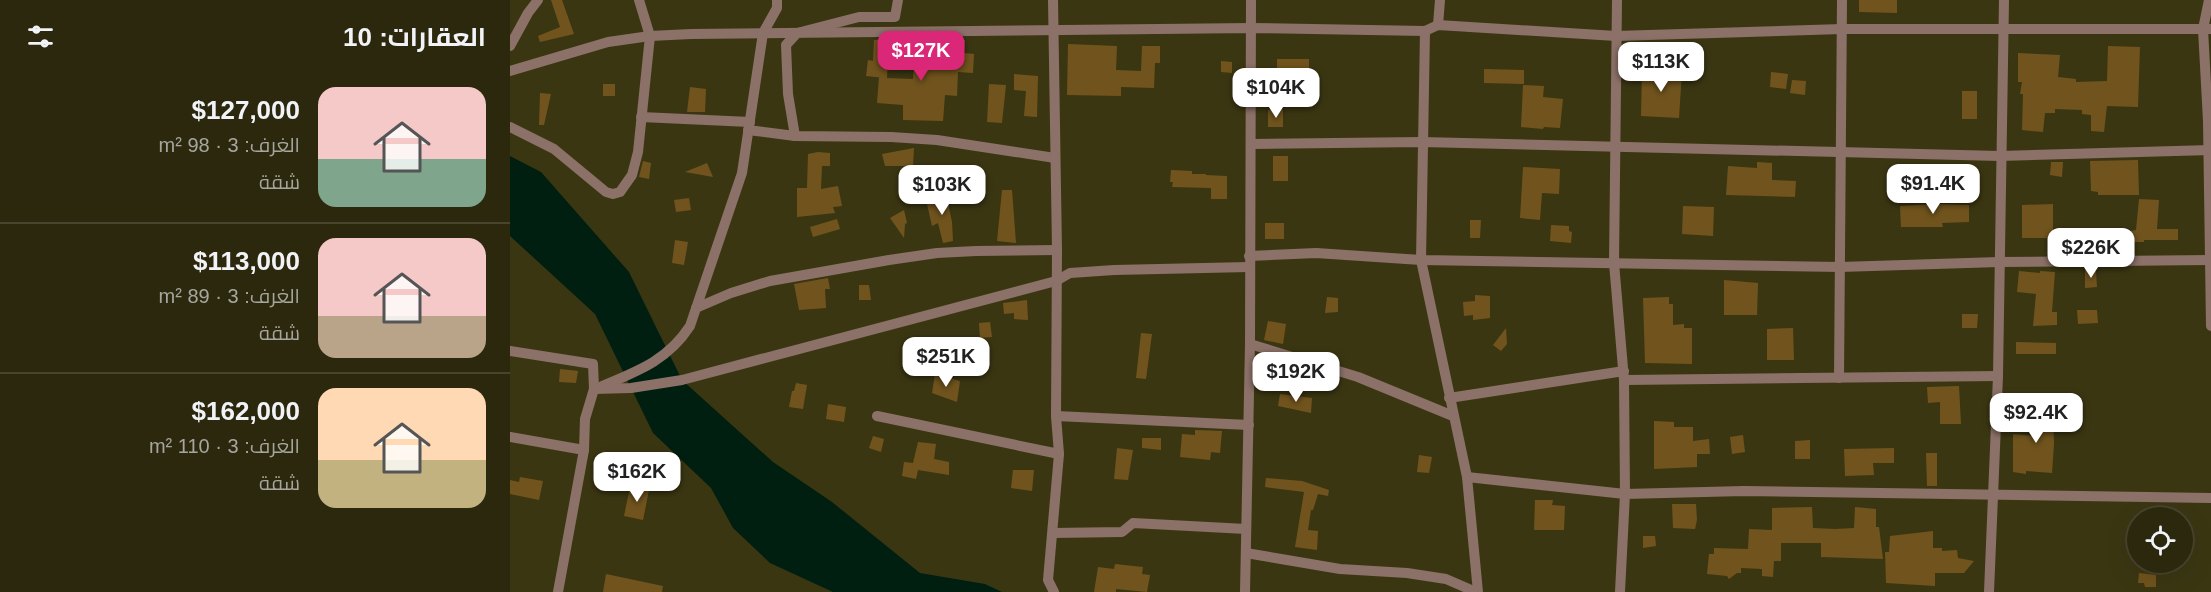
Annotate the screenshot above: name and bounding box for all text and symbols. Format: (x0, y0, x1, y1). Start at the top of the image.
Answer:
icon: filters (24, 20, 57, 53)
text: العقارات: 10 (343, 22, 486, 52)
pin: $127K (879, 31, 963, 82)
text: $127K (892, 39, 950, 61)
pin: $113K (1619, 42, 1703, 93)
text: $113K (1632, 50, 1690, 72)
pin: $104K (1234, 68, 1318, 119)
text: $104K (1247, 76, 1305, 98)
text: $127,000 (192, 95, 300, 125)
icon: home (366, 111, 438, 183)
text: الغرف: 3 · 98 m² (159, 134, 300, 156)
pin: $91.4K (1884, 164, 1982, 215)
pin: $103K (900, 165, 984, 216)
text: شقة (259, 171, 300, 193)
text: $91.4K (1901, 172, 1965, 194)
text: $103K (913, 173, 971, 195)
pin: $226K (2049, 228, 2133, 279)
text: $226K (2062, 236, 2120, 258)
text: $113,000 (193, 246, 300, 276)
icon: home (366, 262, 438, 334)
text: الغرف: 3 · 89 m² (159, 285, 300, 307)
text: شقة (259, 322, 300, 344)
pin: $251K (904, 337, 988, 388)
text: $251K (917, 345, 975, 367)
pin: $192K (1254, 352, 1338, 403)
text: $192K (1267, 360, 1325, 382)
pin: $92.4K (1987, 393, 2085, 444)
text: $162,000 (192, 396, 300, 426)
text: $92.4K (2004, 401, 2068, 423)
icon: home (366, 412, 438, 484)
text: الغرف: 3 · 110 m² (149, 435, 300, 457)
pin: $162K (595, 452, 679, 503)
text: $162K (608, 460, 666, 482)
text: شقة (259, 472, 300, 494)
map controls (2127, 507, 2193, 573)
button: locate (2127, 507, 2193, 573)

